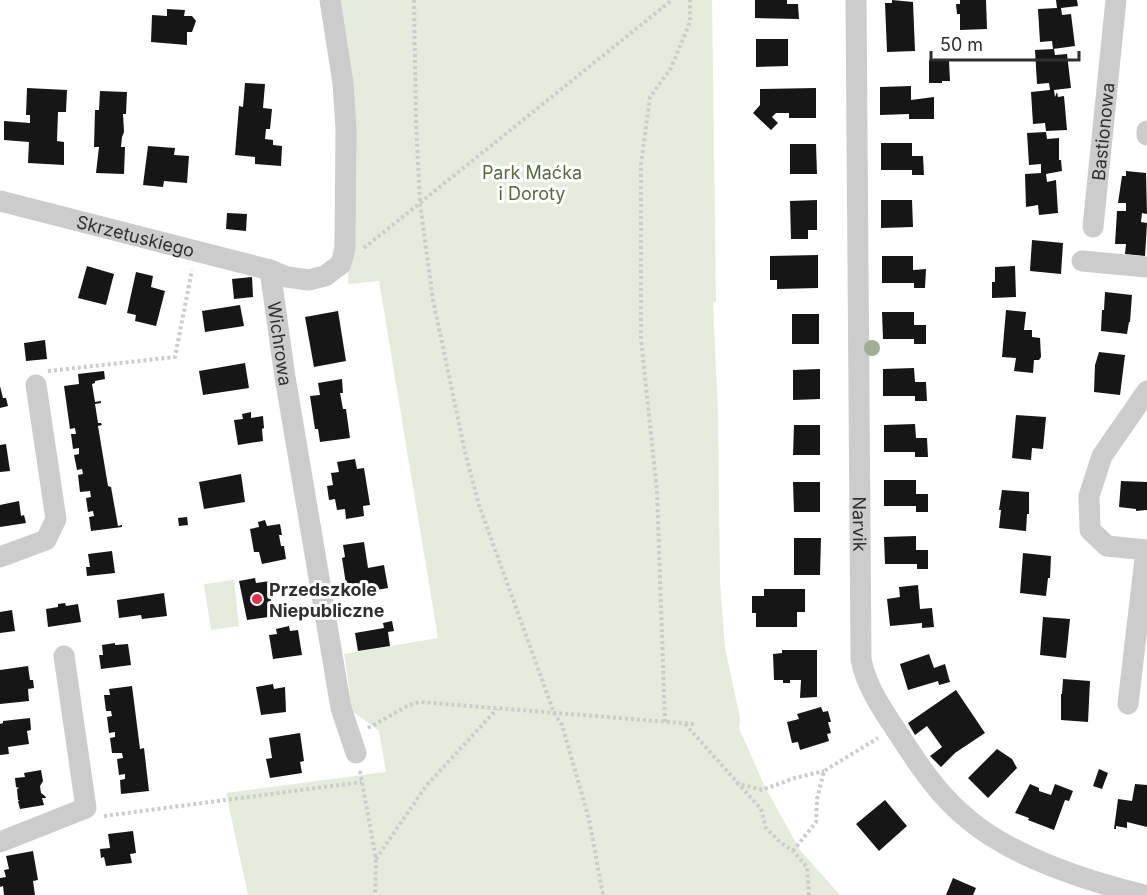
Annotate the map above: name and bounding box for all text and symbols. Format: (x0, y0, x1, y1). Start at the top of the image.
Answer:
scale bar (931, 24, 1080, 62)
text: 50 m (940, 34, 983, 55)
street label: Bastionowa (1087, 81, 1118, 181)
park label: Park Maćka i Doroty (482, 162, 582, 204)
street label: Skrzetuskiego (74, 211, 197, 261)
street label: Wichrowa (264, 300, 297, 387)
street label: Narvik (849, 496, 871, 552)
place label: Przedszkole Niepubliczne (269, 579, 385, 621)
marker: Przedszkole Niepubliczne (250, 592, 264, 606)

